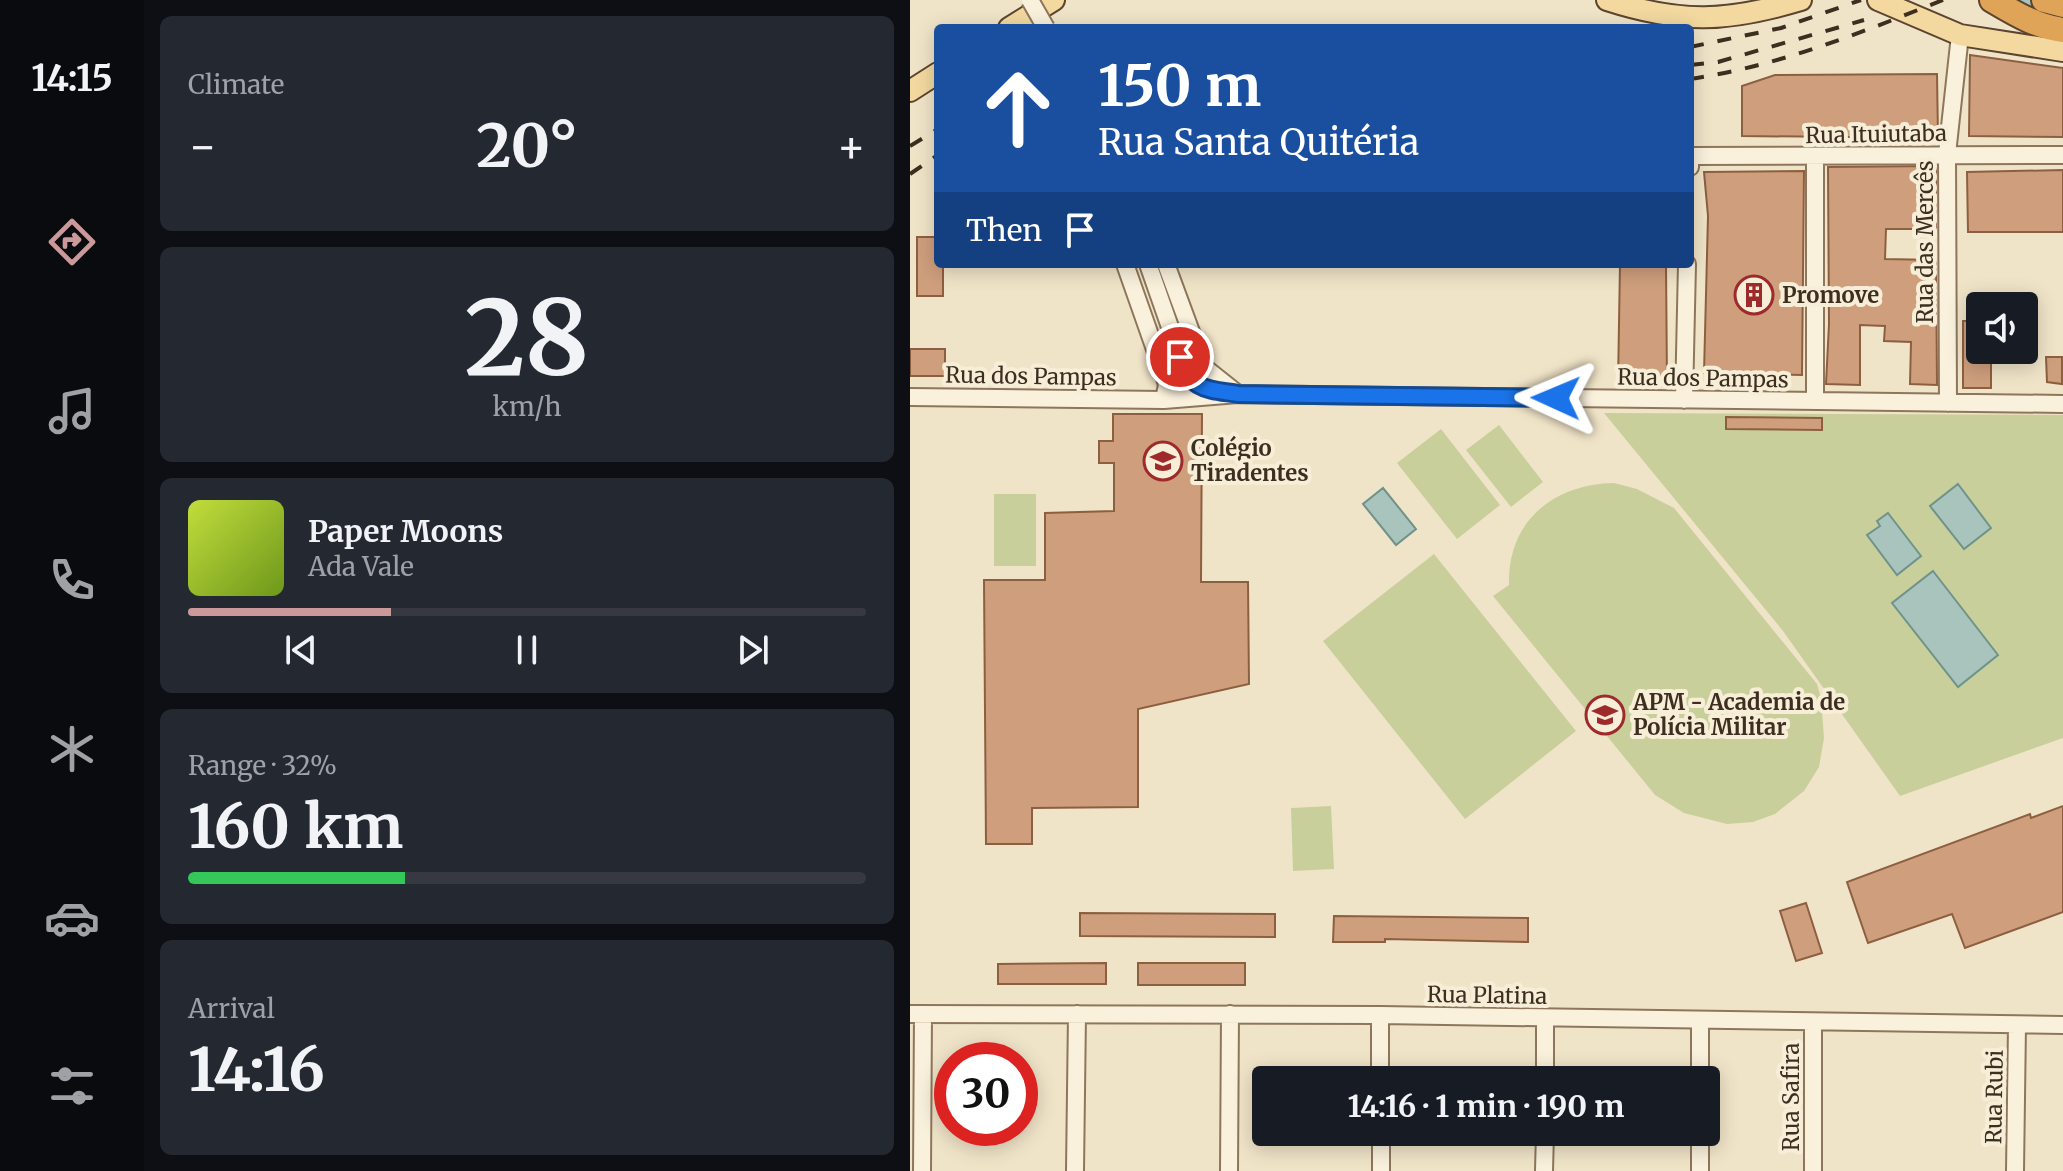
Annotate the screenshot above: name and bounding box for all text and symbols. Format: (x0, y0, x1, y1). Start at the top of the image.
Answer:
text: 150 m (1098, 51, 1261, 121)
text: 14:15 (31, 56, 113, 101)
icon: ahead (966, 56, 1070, 160)
text: Climate (188, 68, 284, 101)
text: 20° (476, 108, 578, 183)
text: − (188, 119, 217, 174)
text: + (837, 119, 866, 174)
street label: Rua Ituiutaba (1805, 119, 1947, 149)
text: Rua Santa Quitéria (1098, 120, 1419, 165)
street label: Rua das Mercês (1911, 161, 1939, 323)
icon: arrive (1058, 208, 1102, 252)
text: Then (966, 211, 1042, 249)
icon: directions (44, 214, 100, 270)
text: 28 (465, 273, 589, 403)
building icon: Promove (1733, 274, 1775, 316)
place label: Promove (1782, 281, 1879, 309)
map controls (1966, 292, 2038, 364)
button: sound (1966, 292, 2038, 364)
pin (1146, 323, 1214, 391)
icon: arrive (1158, 335, 1202, 379)
position arrow (1514, 356, 1598, 440)
street label: Rua dos Pampas (945, 361, 1117, 391)
street label: Rua dos Pampas (1617, 363, 1789, 393)
icon: music (44, 383, 100, 439)
text: km/h (493, 390, 561, 423)
place label: Colégio Tiradentes (1191, 434, 1309, 487)
school or university icon: Colégio Tiradentes (1142, 440, 1184, 482)
text: Paper Moons (308, 512, 503, 550)
text: Ada Vale (308, 550, 414, 583)
icon: phone (44, 552, 100, 608)
icon: previous (279, 628, 323, 672)
icon: pause (505, 628, 549, 672)
icon: next (731, 628, 775, 672)
place label: APM - Academia de Polícia Militar (1632, 688, 1845, 741)
school or university icon: APM - Academia de Polícia Militar (1584, 694, 1626, 736)
icon: climate (44, 721, 100, 777)
text: Range · 32% (188, 749, 337, 782)
text: 160 km (188, 789, 403, 864)
icon: car (44, 890, 100, 946)
street label: Rua Platina (1427, 980, 1548, 1010)
text: Arrival (188, 992, 275, 1025)
text: 14:16 (188, 1032, 325, 1107)
speed limit sign: 30 (934, 1042, 1038, 1146)
street label: Rua Safira (1777, 1043, 1805, 1151)
street label: Rua Rubi (1979, 1050, 2009, 1144)
icon: filters (44, 1058, 100, 1114)
text: 14:16 · 1 min · 190 m (1348, 1087, 1624, 1125)

